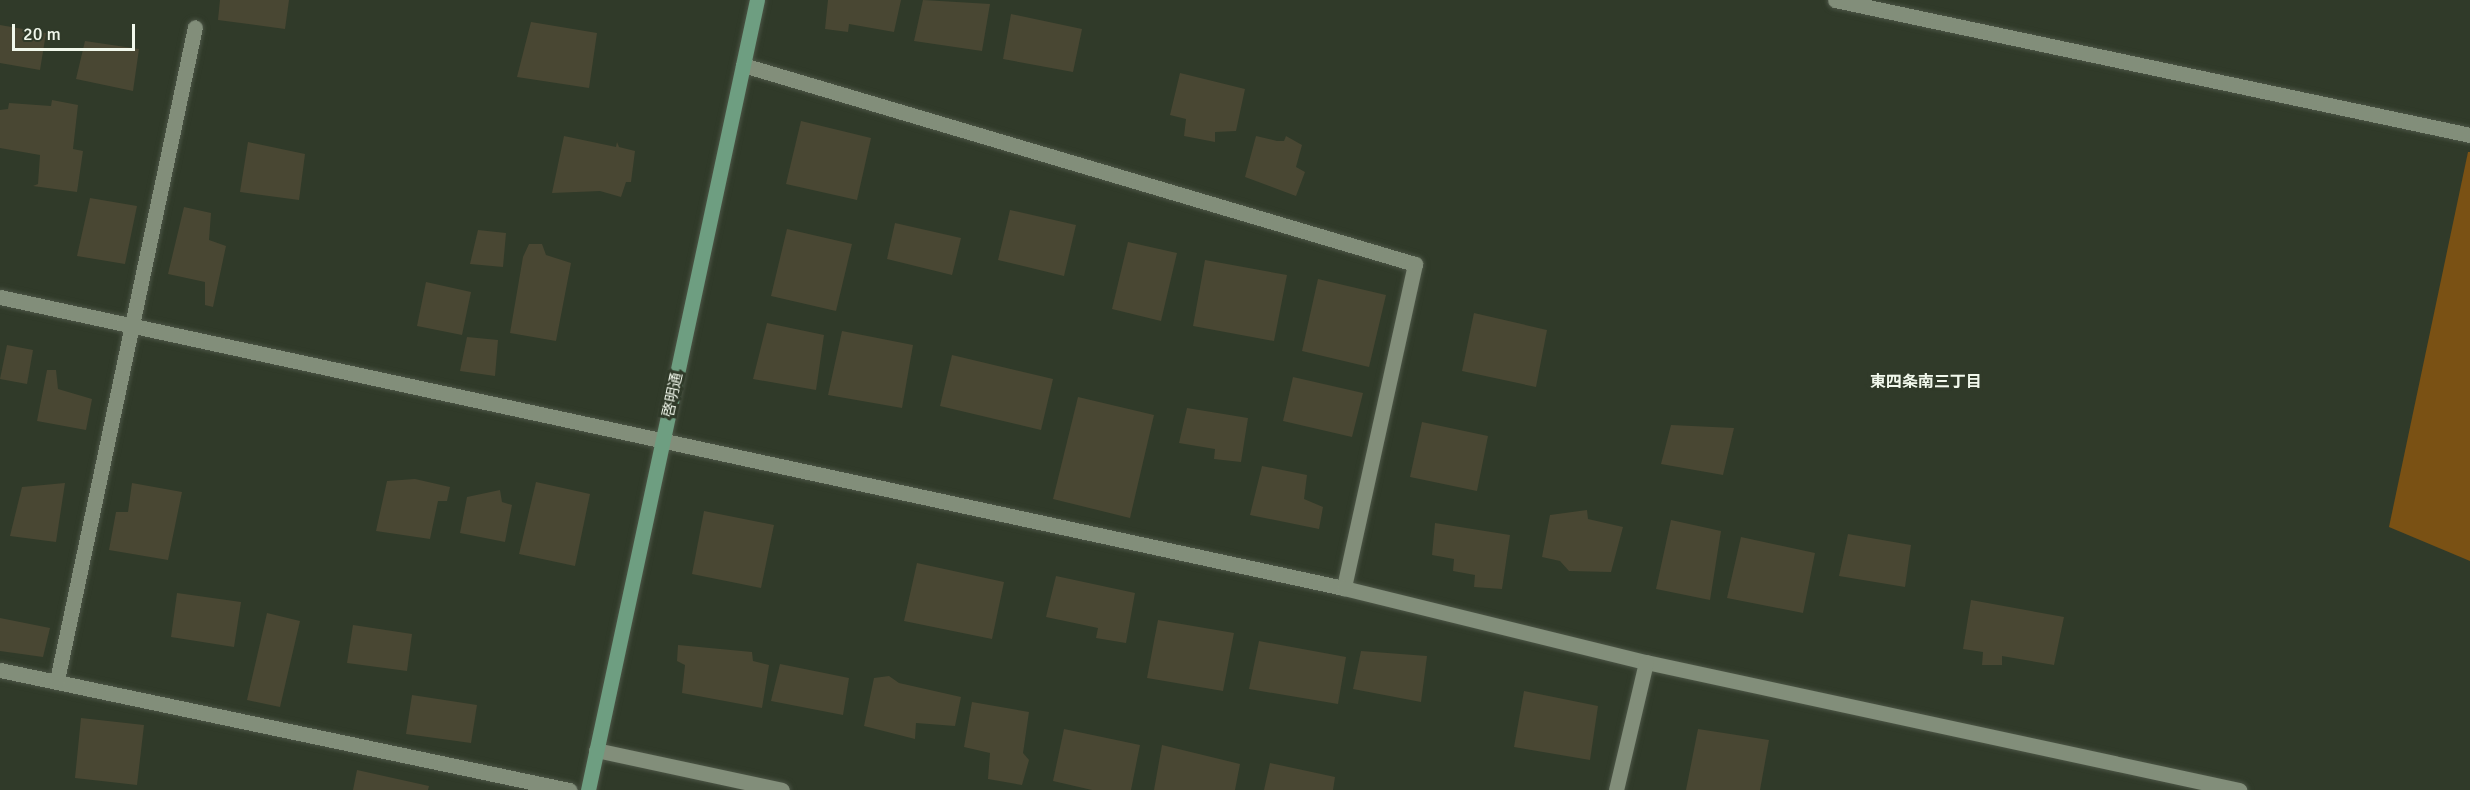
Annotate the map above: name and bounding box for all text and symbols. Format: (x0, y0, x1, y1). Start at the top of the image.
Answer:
scale bar (15, 12, 138, 50)
text: 20 m (23, 23, 61, 45)
street label: 啓明通 (660, 371, 686, 419)
district label: 東四条南三丁目 (1870, 372, 1982, 392)

